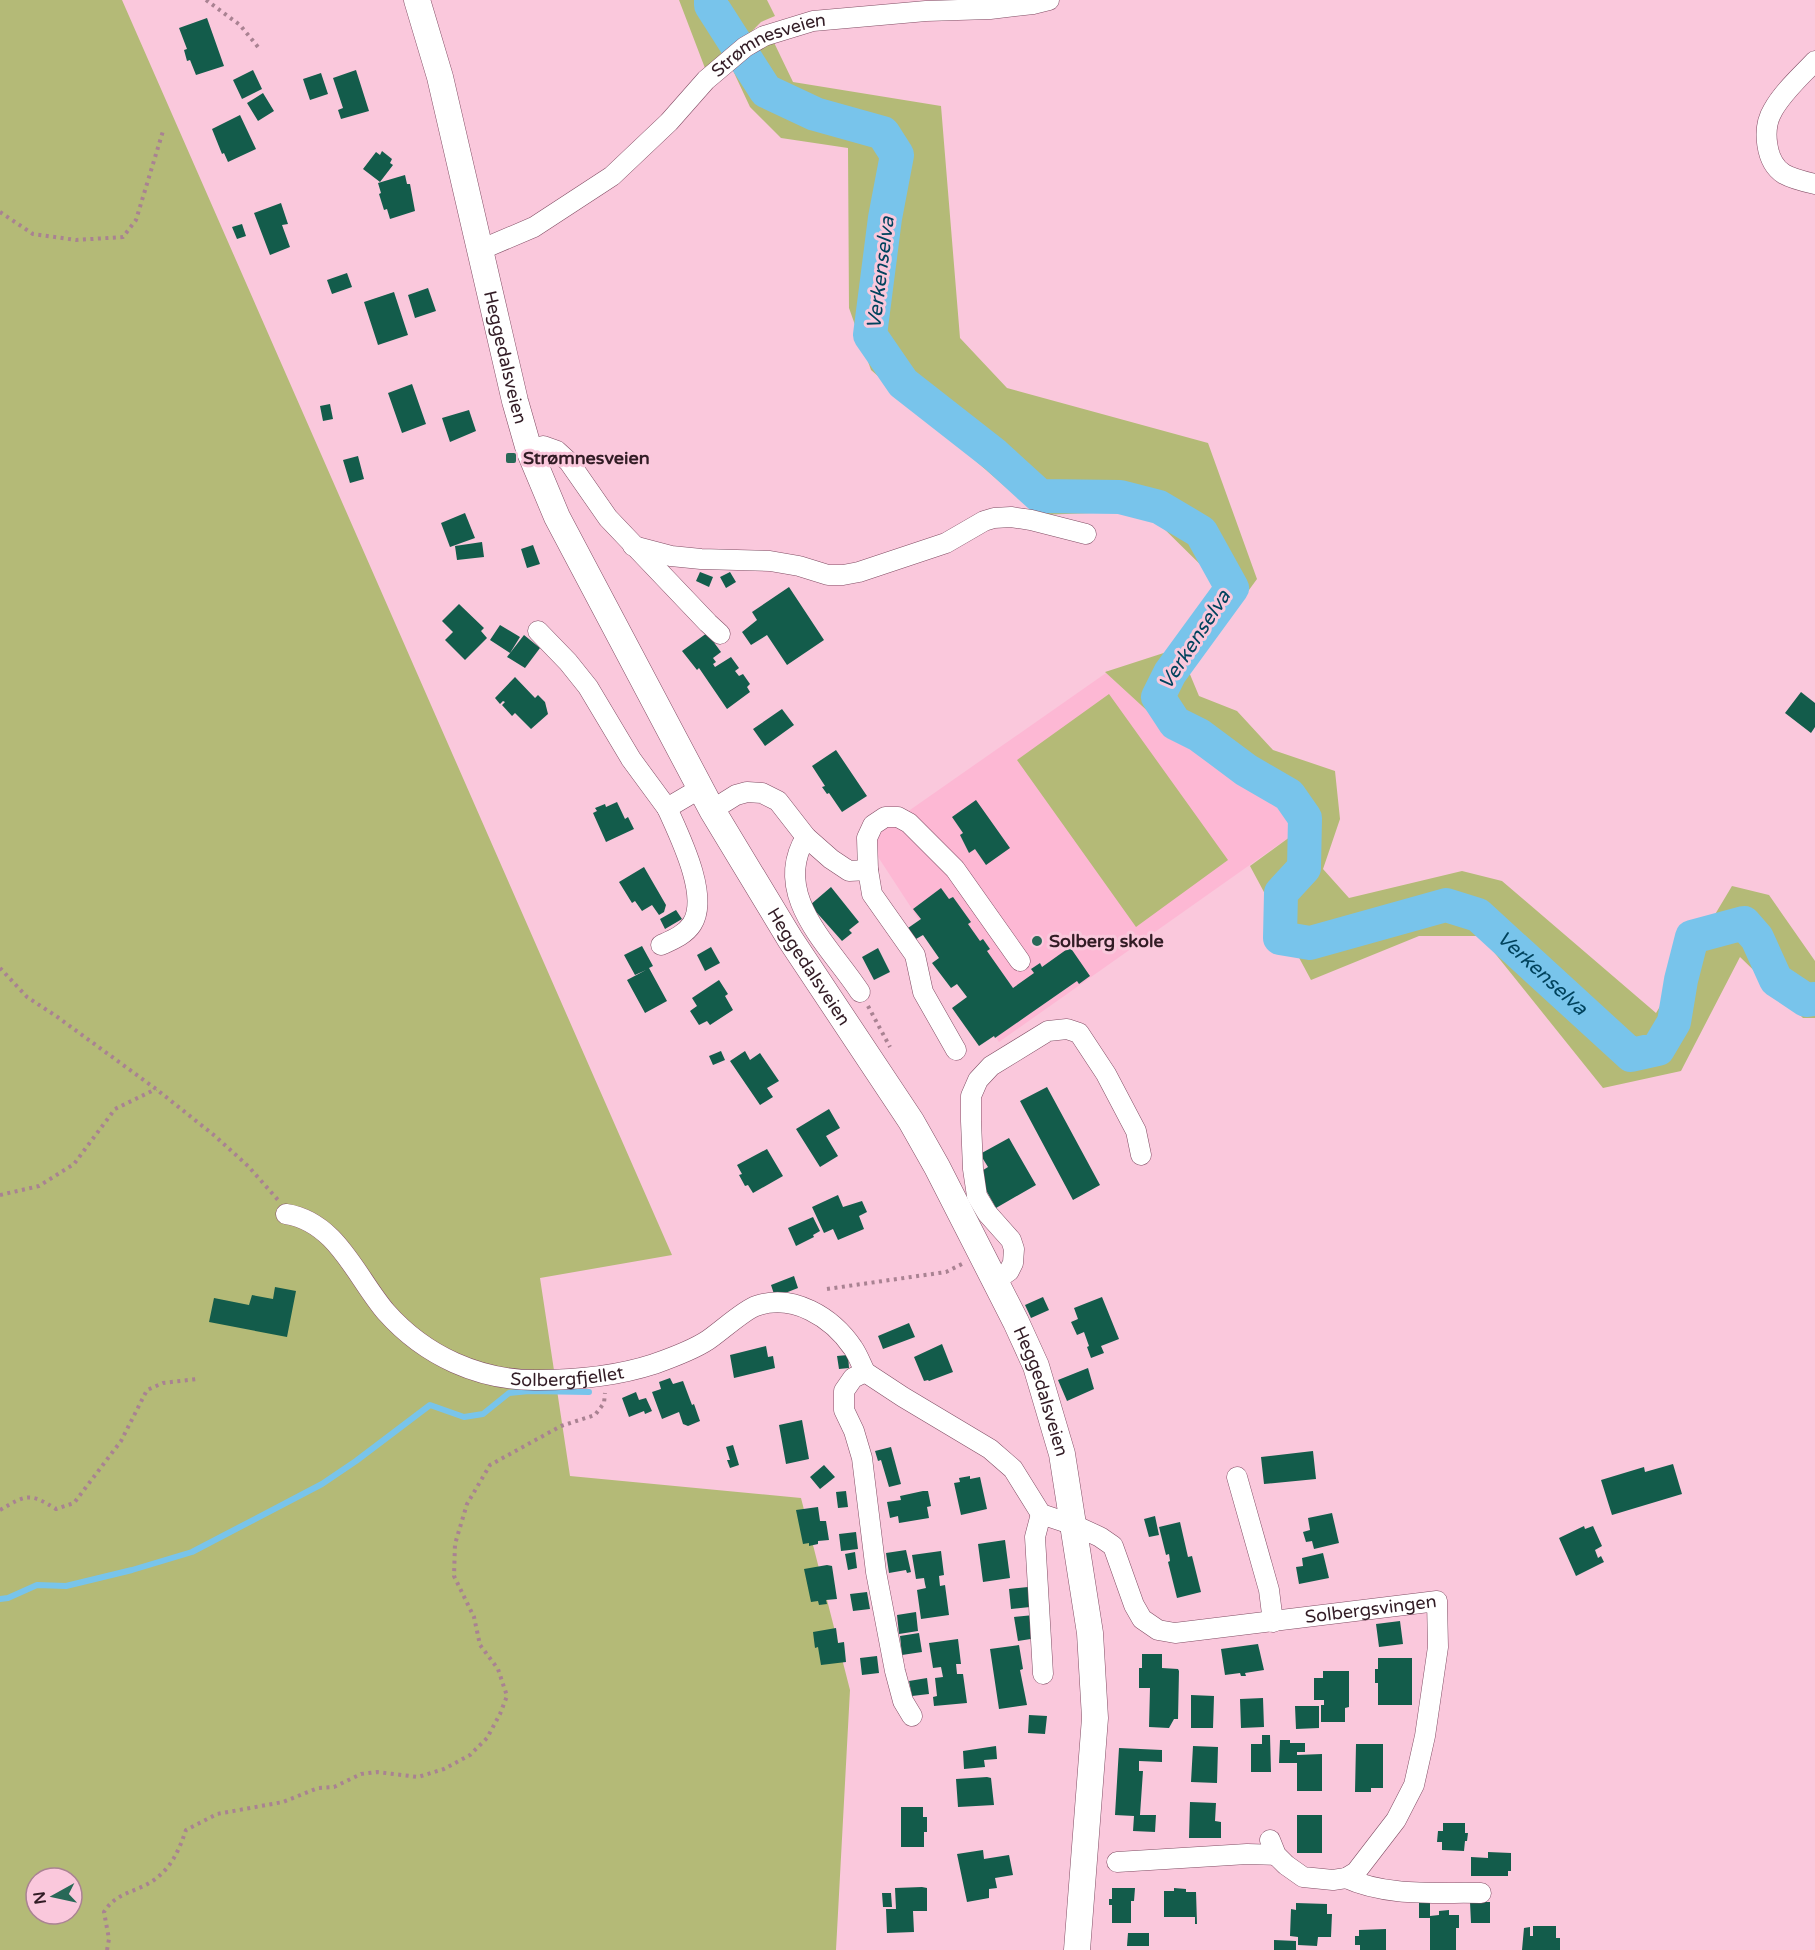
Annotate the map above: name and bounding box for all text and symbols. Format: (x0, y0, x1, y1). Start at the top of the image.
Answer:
street label: Strømnesveien (707, 9, 827, 82)
water label: Verkenselva (862, 214, 900, 331)
street label: Heggedalsveien (479, 288, 532, 426)
place label: Strømnesveien (523, 447, 650, 469)
marker: Strømnesveien (504, 451, 518, 465)
water label: Verkenselva (1154, 585, 1236, 694)
street label: Heggedalsveien (763, 903, 855, 1030)
water label: Verkenselva (1492, 926, 1592, 1021)
place label: Solberg skole (1049, 930, 1164, 952)
marker: Solberg skole (1030, 934, 1044, 948)
street label: Heggedalsveien (1008, 1323, 1073, 1459)
street label: Solbergfjellet (509, 1361, 626, 1391)
street label: Solbergsvingen (1304, 1590, 1438, 1628)
north arrow (24, 1866, 84, 1926)
text: N (29, 1890, 51, 1906)

